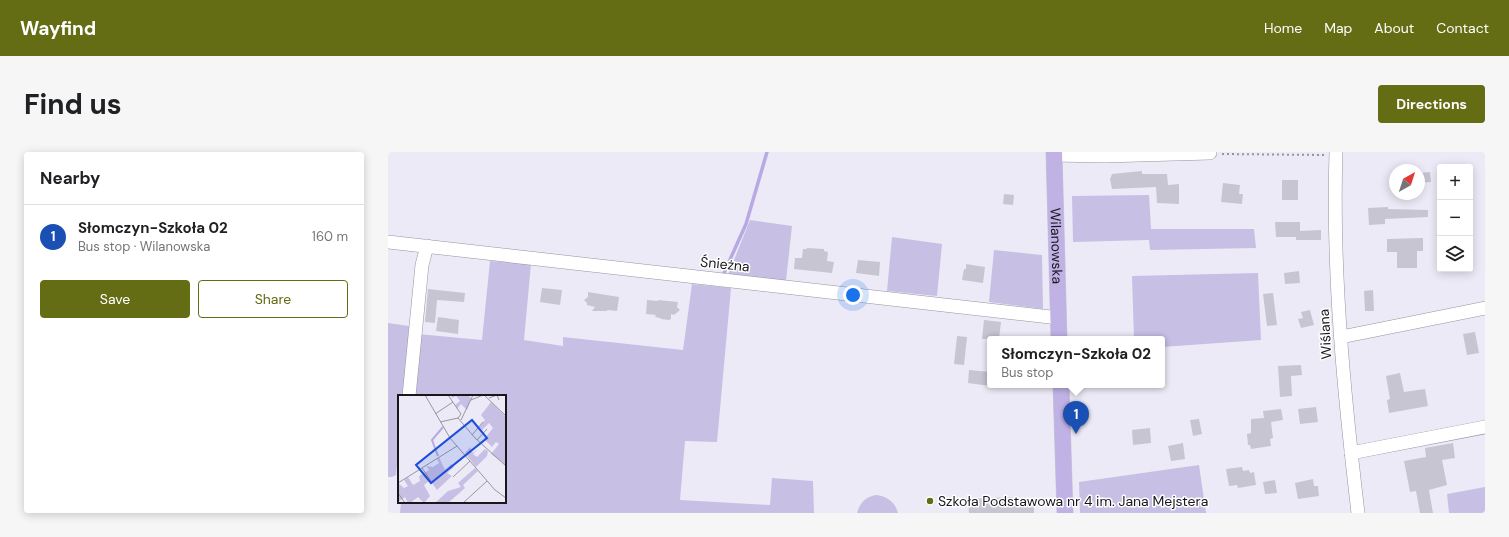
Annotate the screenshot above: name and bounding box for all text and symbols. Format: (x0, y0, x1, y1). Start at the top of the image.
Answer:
text: Wayfind (20, 16, 96, 41)
text: Home (1264, 19, 1302, 37)
text: Map (1324, 19, 1352, 37)
text: About (1374, 19, 1414, 37)
text: Contact (1436, 19, 1489, 37)
button: Directions (1378, 85, 1485, 123)
text: Find us (24, 86, 122, 123)
north arrow (1389, 164, 1425, 200)
map controls (1437, 164, 1473, 272)
button: + (1437, 164, 1473, 200)
text: Nearby (40, 167, 100, 189)
button: − (1437, 200, 1473, 236)
street label: Wilanowska (1046, 208, 1067, 284)
text: Słomczyn-Szkoła 02 (78, 218, 228, 238)
text: 1 (51, 228, 55, 245)
text: 160 m (312, 228, 348, 245)
button: layers (1437, 236, 1473, 272)
text: Bus stop · Wilanowska (78, 238, 210, 255)
street label: Śnieżna (699, 252, 751, 276)
button: Save (40, 280, 190, 318)
button: Share (198, 280, 348, 318)
your location (843, 285, 863, 305)
street label: Wiślana (1315, 308, 1335, 360)
popup (987, 336, 1165, 388)
text: Słomczyn-Szkoła 02 (1001, 344, 1151, 364)
text: Bus stop (1001, 364, 1053, 381)
inset map (398, 395, 506, 503)
pin: 1 (1063, 401, 1089, 434)
place label: Szkoła Podstawowa nr 4 im. Jana Mejstera (938, 492, 1208, 510)
marker: Szkoła Podstawowa nr 4 im. Jana Mejstera (925, 496, 935, 506)

